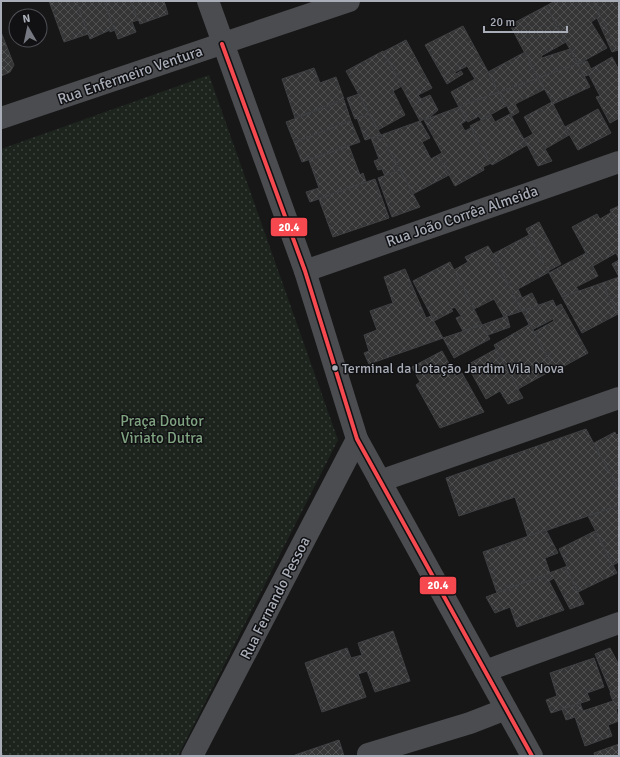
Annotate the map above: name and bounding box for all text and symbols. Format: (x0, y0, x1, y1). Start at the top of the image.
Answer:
north arrow (8, 8, 48, 48)
scale bar (484, 8, 567, 34)
text: N (22, 12, 31, 26)
text: 20 m (490, 15, 515, 30)
street label: Rua Enfermeiro Ventura (55, 42, 205, 108)
street label: Rua João Corrêa Almeida (384, 182, 540, 250)
line badge: 20.4 (270, 217, 308, 237)
text: 20.4 (279, 221, 300, 234)
place label: Terminal da Lotação Jardim Vila Nova (342, 360, 564, 377)
marker: Terminal da Lotação Jardim Vila Nova (330, 363, 340, 373)
park label: Praça Doutor Viriato Dutra (120, 412, 204, 447)
street label: Rua Fernando Pessoa (236, 534, 314, 662)
line badge: 20.4 (419, 576, 457, 595)
text: 20.4 (428, 579, 449, 592)

